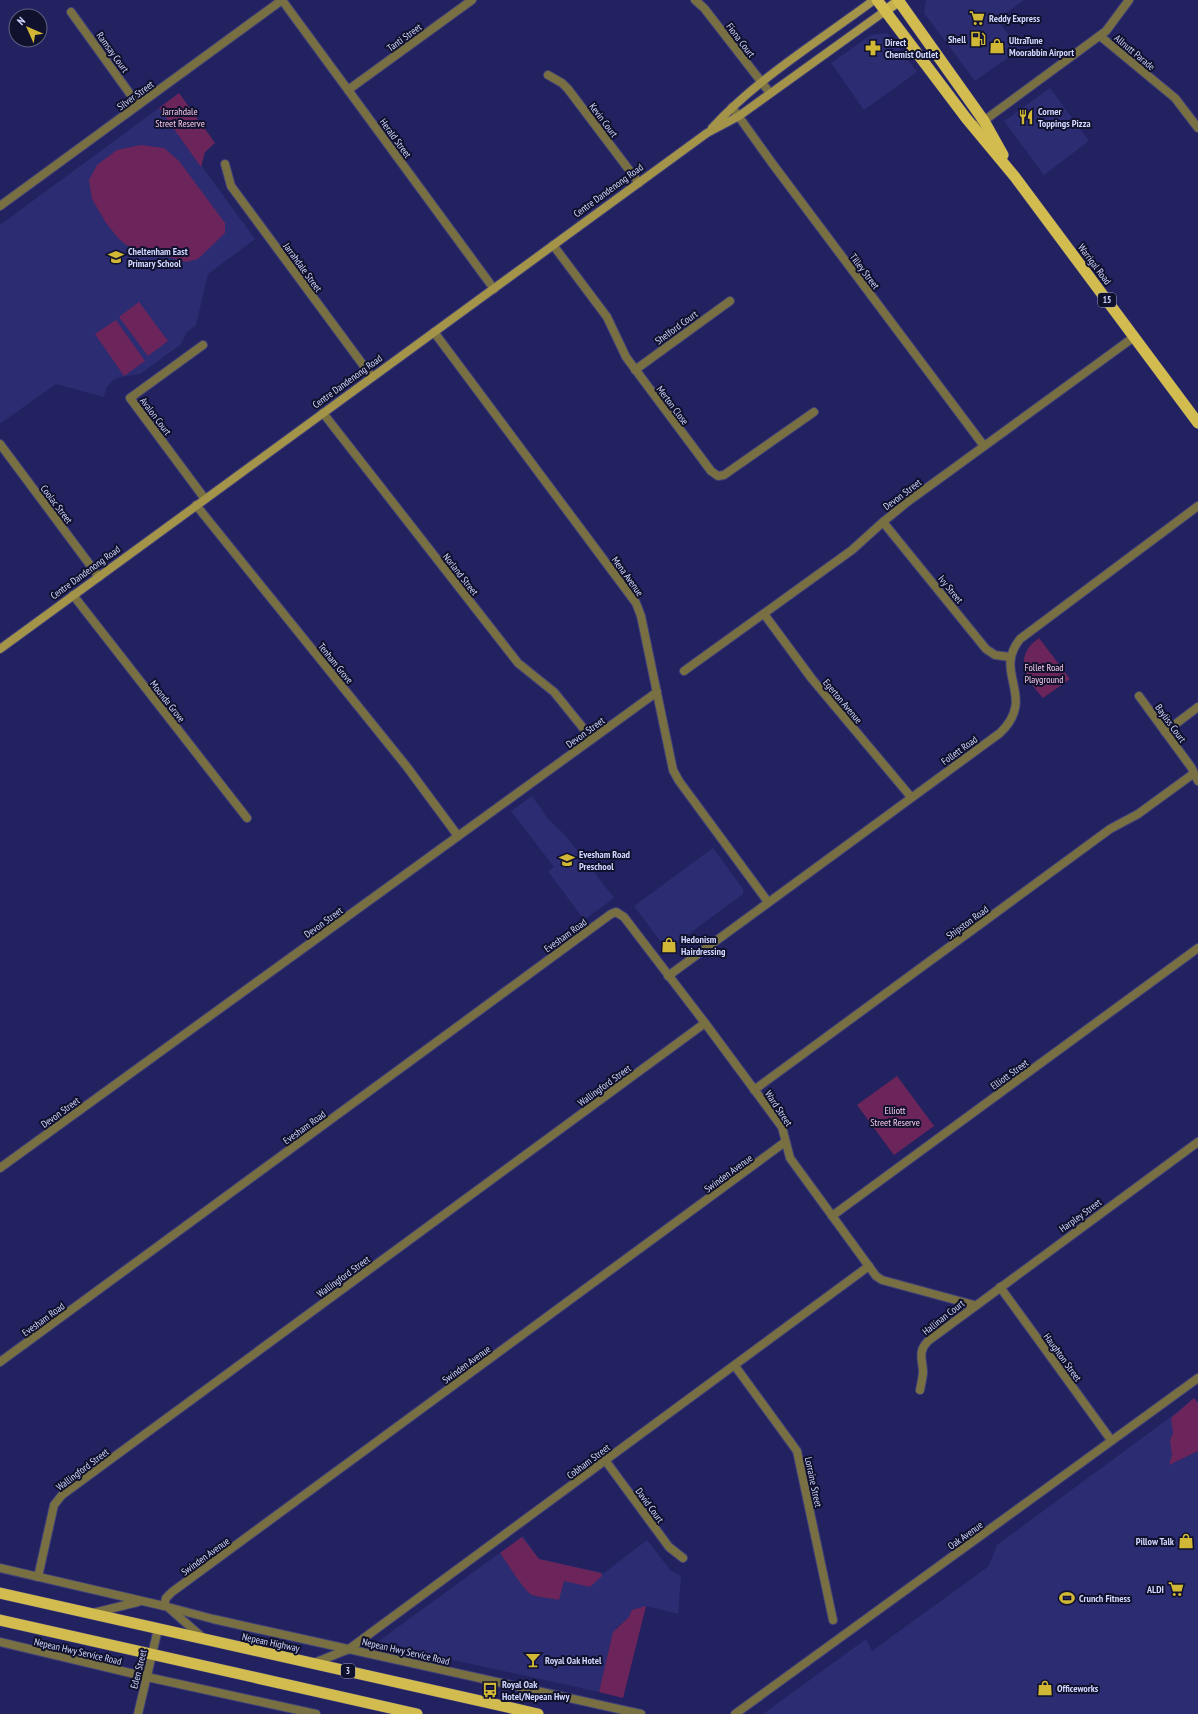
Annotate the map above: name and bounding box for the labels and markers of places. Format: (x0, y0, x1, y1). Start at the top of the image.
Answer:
supermarket icon: Reddy Express (968, 9, 986, 27)
place label: Reddy Express (989, 12, 1040, 25)
fuel station icon: Shell (969, 30, 987, 48)
place label: Shell (948, 33, 967, 46)
place label: UltraTune Moorabbin Airport (1009, 34, 1074, 59)
place label: Direct Chemist Outlet (885, 36, 938, 61)
shop icon: UltraTune Moorabbin Airport (988, 37, 1006, 55)
pharmacy icon: Direct Chemist Outlet (864, 39, 882, 57)
place label: Corner Toppings Pizza (1038, 105, 1091, 130)
restaurant icon: Corner Toppings Pizza (1017, 108, 1035, 126)
place label: Cheltenham East Primary School (128, 245, 188, 270)
school or university icon: Cheltenham East Primary School (107, 248, 125, 266)
place label: Evesham Road Preschool (579, 848, 631, 873)
school or university icon: Evesham Road Preschool (558, 851, 576, 869)
place label: Hedonism Hairdressing (681, 933, 726, 958)
shop icon: Hedonism Hairdressing (660, 936, 678, 954)
shop icon: Pillow Talk (1177, 1532, 1195, 1550)
place label: Pillow Talk (1136, 1535, 1175, 1548)
supermarket icon: ALDI (1167, 1580, 1185, 1598)
place label: ALDI (1146, 1583, 1164, 1596)
sports icon: Crunch Fitness (1058, 1589, 1076, 1607)
place label: Crunch Fitness (1079, 1592, 1131, 1605)
bar icon: Royal Oak Hotel (524, 1651, 542, 1669)
place label: Royal Oak Hotel (545, 1654, 602, 1667)
place label: Royal Oak Hotel/Nepean Hwy (502, 1678, 571, 1703)
shop icon: Officeworks (1036, 1679, 1054, 1697)
bus stop icon: Royal Oak Hotel/Nepean Hwy (481, 1681, 499, 1699)
place label: Officeworks (1057, 1682, 1099, 1695)

